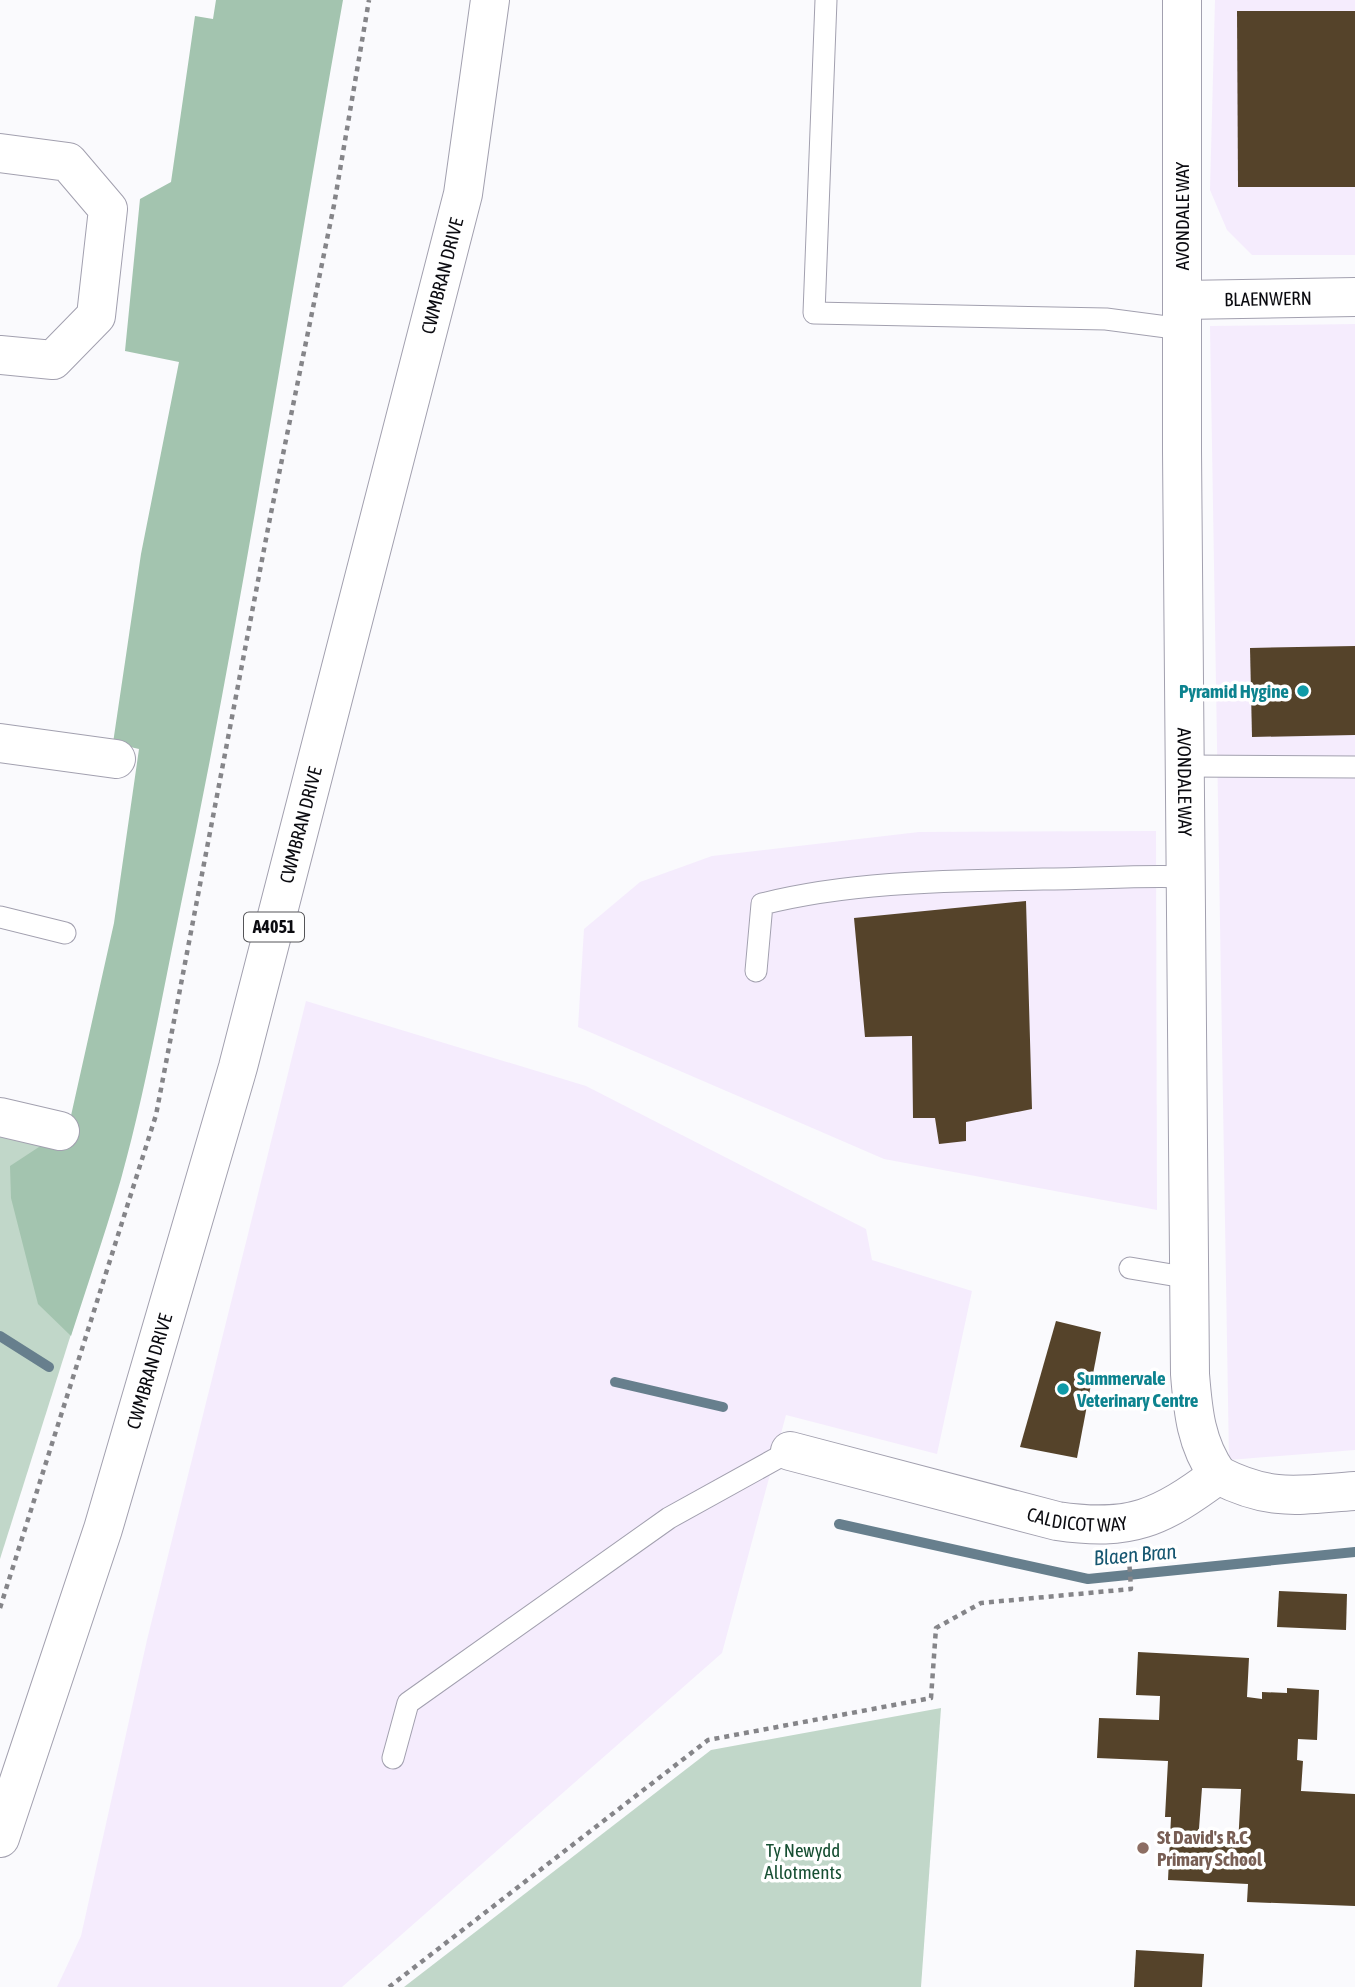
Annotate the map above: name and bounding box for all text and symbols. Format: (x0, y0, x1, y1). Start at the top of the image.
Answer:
street label: AVONDALE WAY (1171, 161, 1193, 270)
street label: CWMBRAN DRIVE (416, 215, 467, 336)
street label: BLAENWERN (1224, 287, 1312, 310)
place label: Pyramid Hygine (1179, 680, 1289, 702)
marker: Pyramid Hygine (1295, 683, 1311, 699)
street label: AVONDALE WAY (1173, 728, 1196, 837)
street label: CWMBRAN DRIVE (275, 764, 326, 885)
road number: A4051 (244, 912, 304, 942)
street label: CWMBRAN DRIVE (122, 1311, 176, 1432)
place label: Summervale Veterinary Centre (1076, 1367, 1199, 1411)
marker: Summervale Veterinary Centre (1055, 1381, 1071, 1397)
street label: CALDICOT WAY (1025, 1503, 1129, 1536)
water label: Blaen Bran (1093, 1538, 1177, 1570)
place label: St David's R.C Primary School (1157, 1826, 1263, 1870)
park label: Ty Newydd Allotments (764, 1839, 842, 1883)
marker: St David's R.C Primary School (1135, 1840, 1151, 1856)

